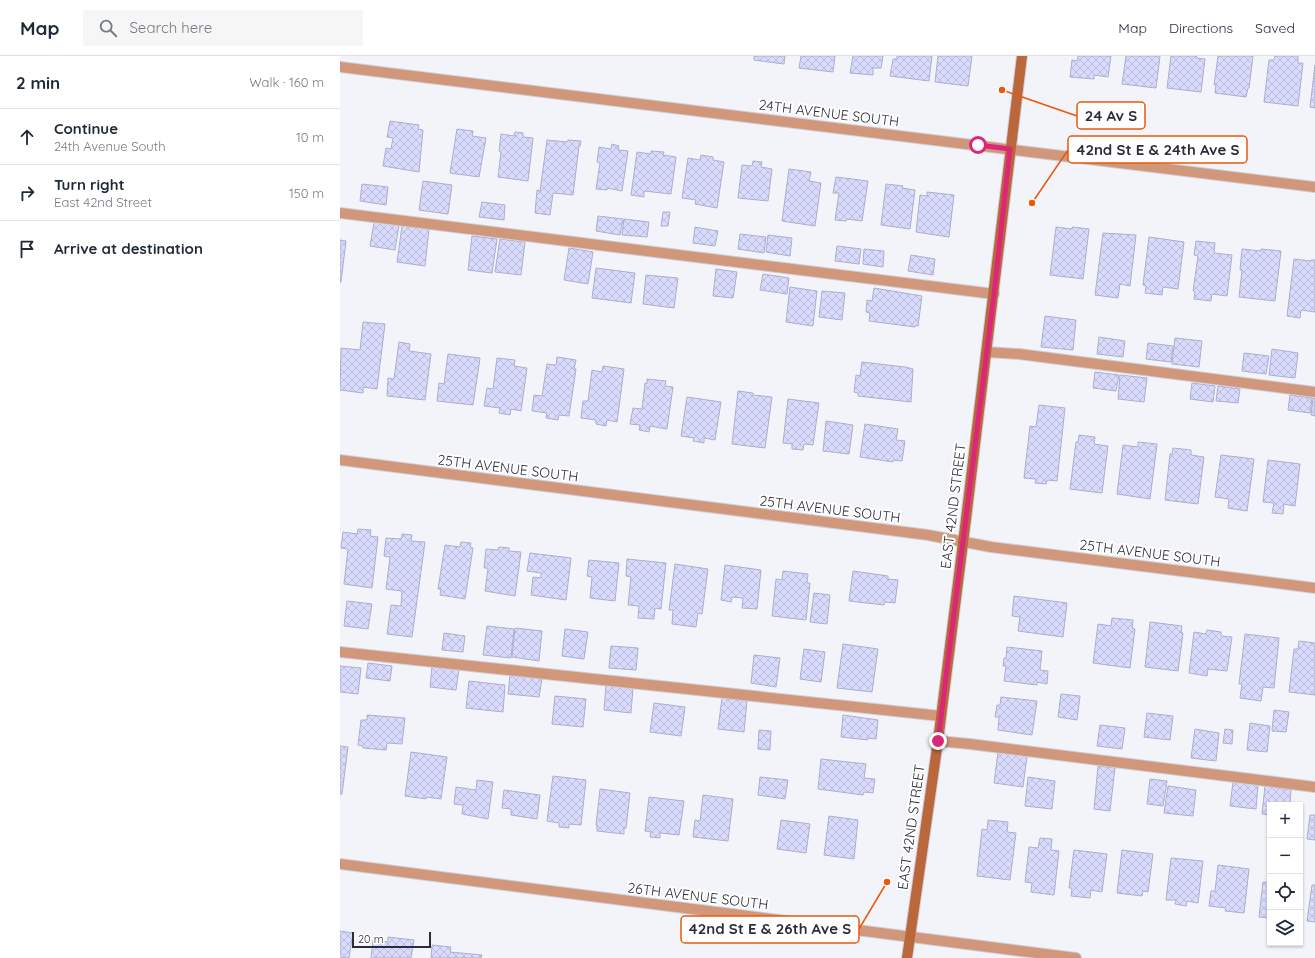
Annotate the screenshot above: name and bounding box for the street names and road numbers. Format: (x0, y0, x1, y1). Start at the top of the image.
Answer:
street label: 24TH AVENUE SOUTH (758, 95, 900, 131)
street label: EAST 42ND STREET (936, 442, 970, 570)
street label: 25TH AVENUE SOUTH (437, 450, 579, 486)
street label: 25TH AVENUE SOUTH (759, 491, 901, 527)
street label: 25TH AVENUE SOUTH (1079, 535, 1221, 571)
street label: EAST 42ND STREET (893, 763, 929, 891)
street label: 26TH AVENUE SOUTH (627, 878, 769, 914)

